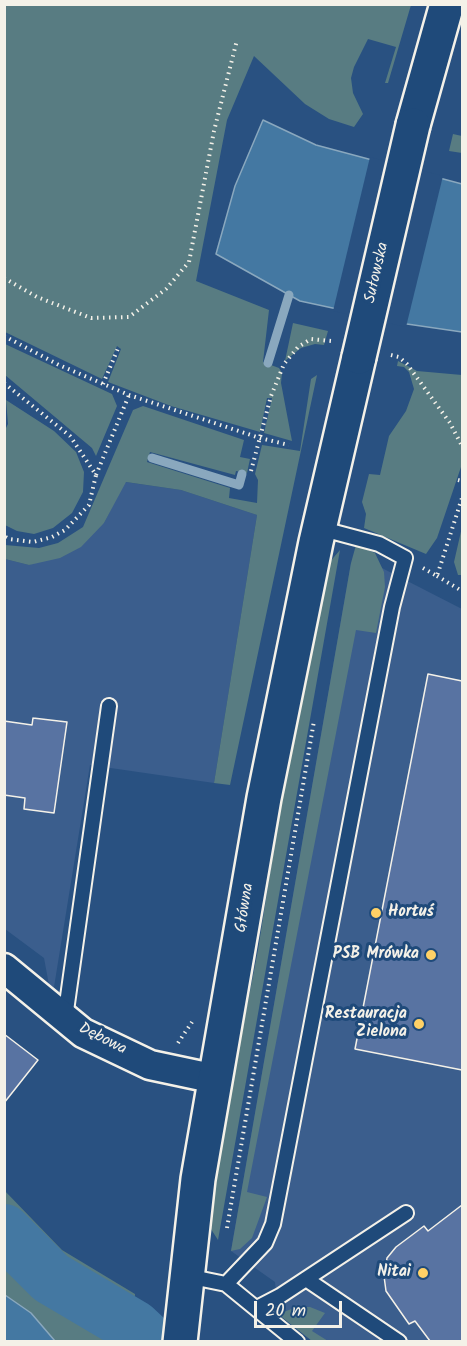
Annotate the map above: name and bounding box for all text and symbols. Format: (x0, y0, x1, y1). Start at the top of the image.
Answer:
street label: Sułowska (362, 241, 394, 305)
street label: Główna (233, 882, 259, 934)
place label: Hortuś (388, 903, 434, 923)
marker: Hortuś (369, 906, 383, 920)
place label: PSB Mrówka (333, 945, 419, 965)
marker: PSB Mrówka (424, 948, 438, 962)
place label: Restauracja Zielona (325, 1005, 407, 1043)
marker: Restauracja Zielona (412, 1017, 426, 1031)
street label: Dębowa (75, 1020, 129, 1060)
place label: Nitai (377, 1263, 411, 1283)
marker: Nitai (416, 1266, 430, 1280)
scale bar (257, 1289, 346, 1327)
text: 20 m (265, 1297, 306, 1326)

